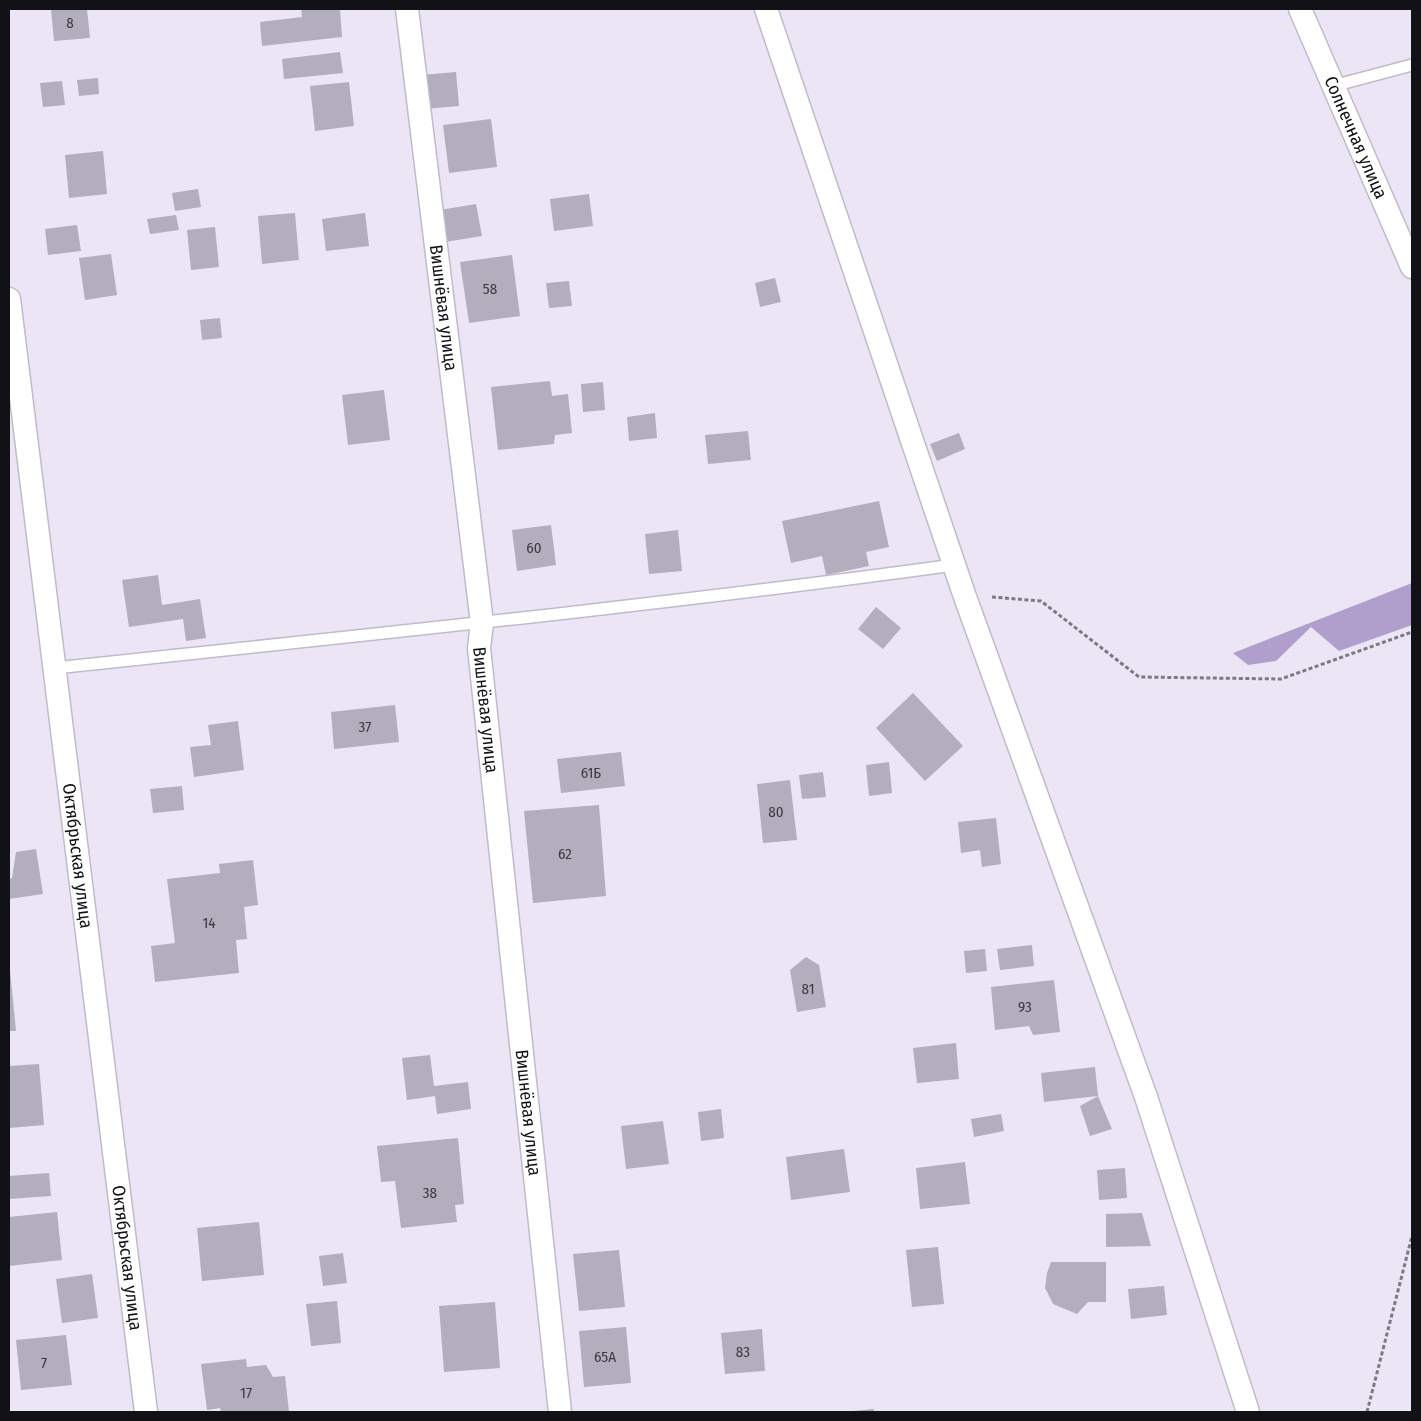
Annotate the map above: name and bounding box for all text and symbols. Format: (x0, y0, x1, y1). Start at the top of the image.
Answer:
house number: 8 (66, 14, 74, 32)
street label: Солнечная улица (1319, 73, 1392, 202)
street label: Вишнёвая улица (425, 243, 462, 372)
house number: 58 (483, 280, 497, 298)
house number: 60 (526, 539, 542, 557)
street label: Вишнёвая улица (468, 646, 503, 774)
house number: 37 (359, 718, 371, 736)
house number: 61Б (581, 764, 601, 782)
street label: Октябрьская улица (58, 782, 97, 930)
house number: 80 (768, 803, 784, 821)
house number: 62 (558, 845, 572, 863)
house number: 14 (202, 914, 216, 932)
house number: 81 (802, 980, 814, 998)
house number: 93 (1018, 998, 1032, 1016)
street label: Вишнёвая улица (511, 1048, 546, 1177)
street label: Октябрьская улица (107, 1184, 147, 1332)
house number: 38 (423, 1184, 437, 1202)
house number: 83 (736, 1343, 750, 1361)
house number: 65А (594, 1348, 616, 1366)
house number: 7 (41, 1354, 47, 1372)
house number: 17 (240, 1384, 252, 1402)

